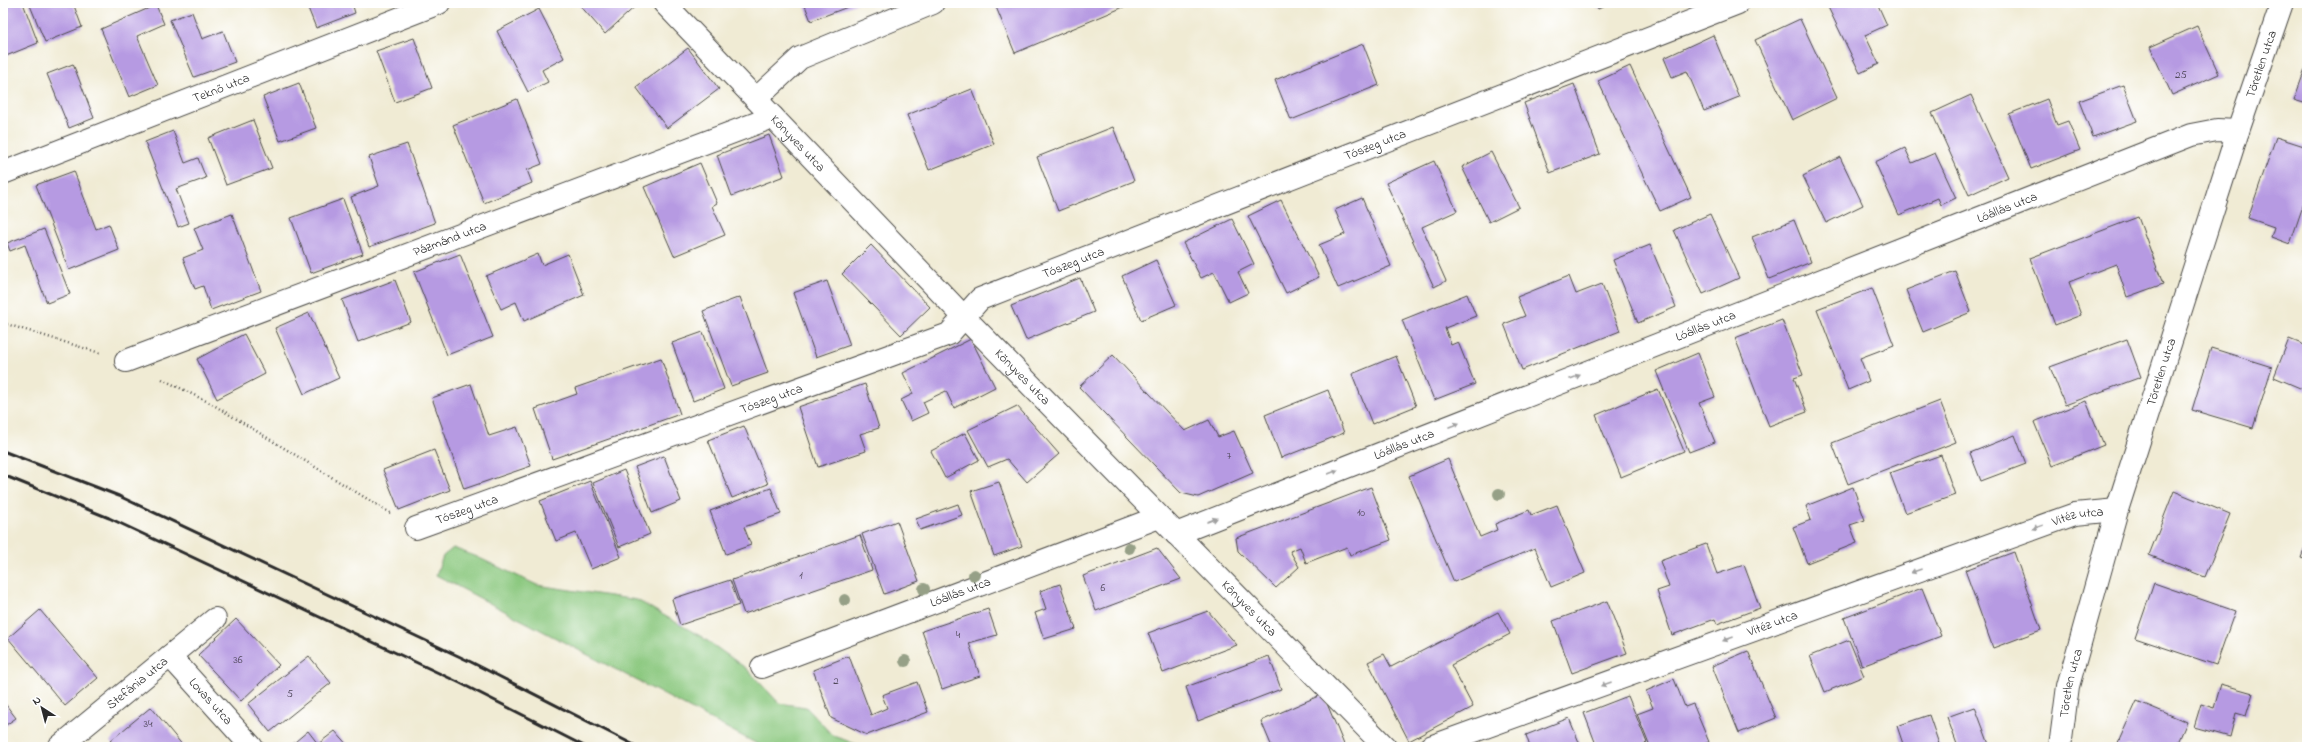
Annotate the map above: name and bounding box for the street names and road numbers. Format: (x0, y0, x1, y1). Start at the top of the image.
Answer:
street label: Töretlen utca (2241, 28, 2281, 100)
street label: Teknő utca (190, 68, 252, 108)
street label: Könyves utca (766, 111, 830, 176)
street label: Tószeg utca (1341, 124, 1409, 165)
street label: Lóállás utca (1974, 187, 2040, 228)
street label: Pázmánd utca (410, 216, 489, 261)
street label: Tószeg utca (1039, 242, 1107, 283)
street label: Lóállás utca (1672, 305, 1739, 346)
street label: Töretlen utca (2141, 336, 2181, 408)
street label: Könyves utca (990, 344, 1055, 409)
street label: Tószeg utca (737, 379, 805, 419)
street label: Lóállás utca (1371, 424, 1437, 465)
street label: Tószeg utca (433, 489, 501, 530)
street label: Vitéz utca (2048, 502, 2104, 531)
street label: Lóállás utca (927, 572, 993, 612)
street label: Könyves utca (1217, 576, 1281, 641)
street label: Vitéz utca (1743, 605, 1800, 642)
street label: Töretlen utca (2054, 646, 2088, 719)
street label: Stefánia utca (102, 652, 172, 714)
street label: Lovas utca (184, 673, 237, 729)

